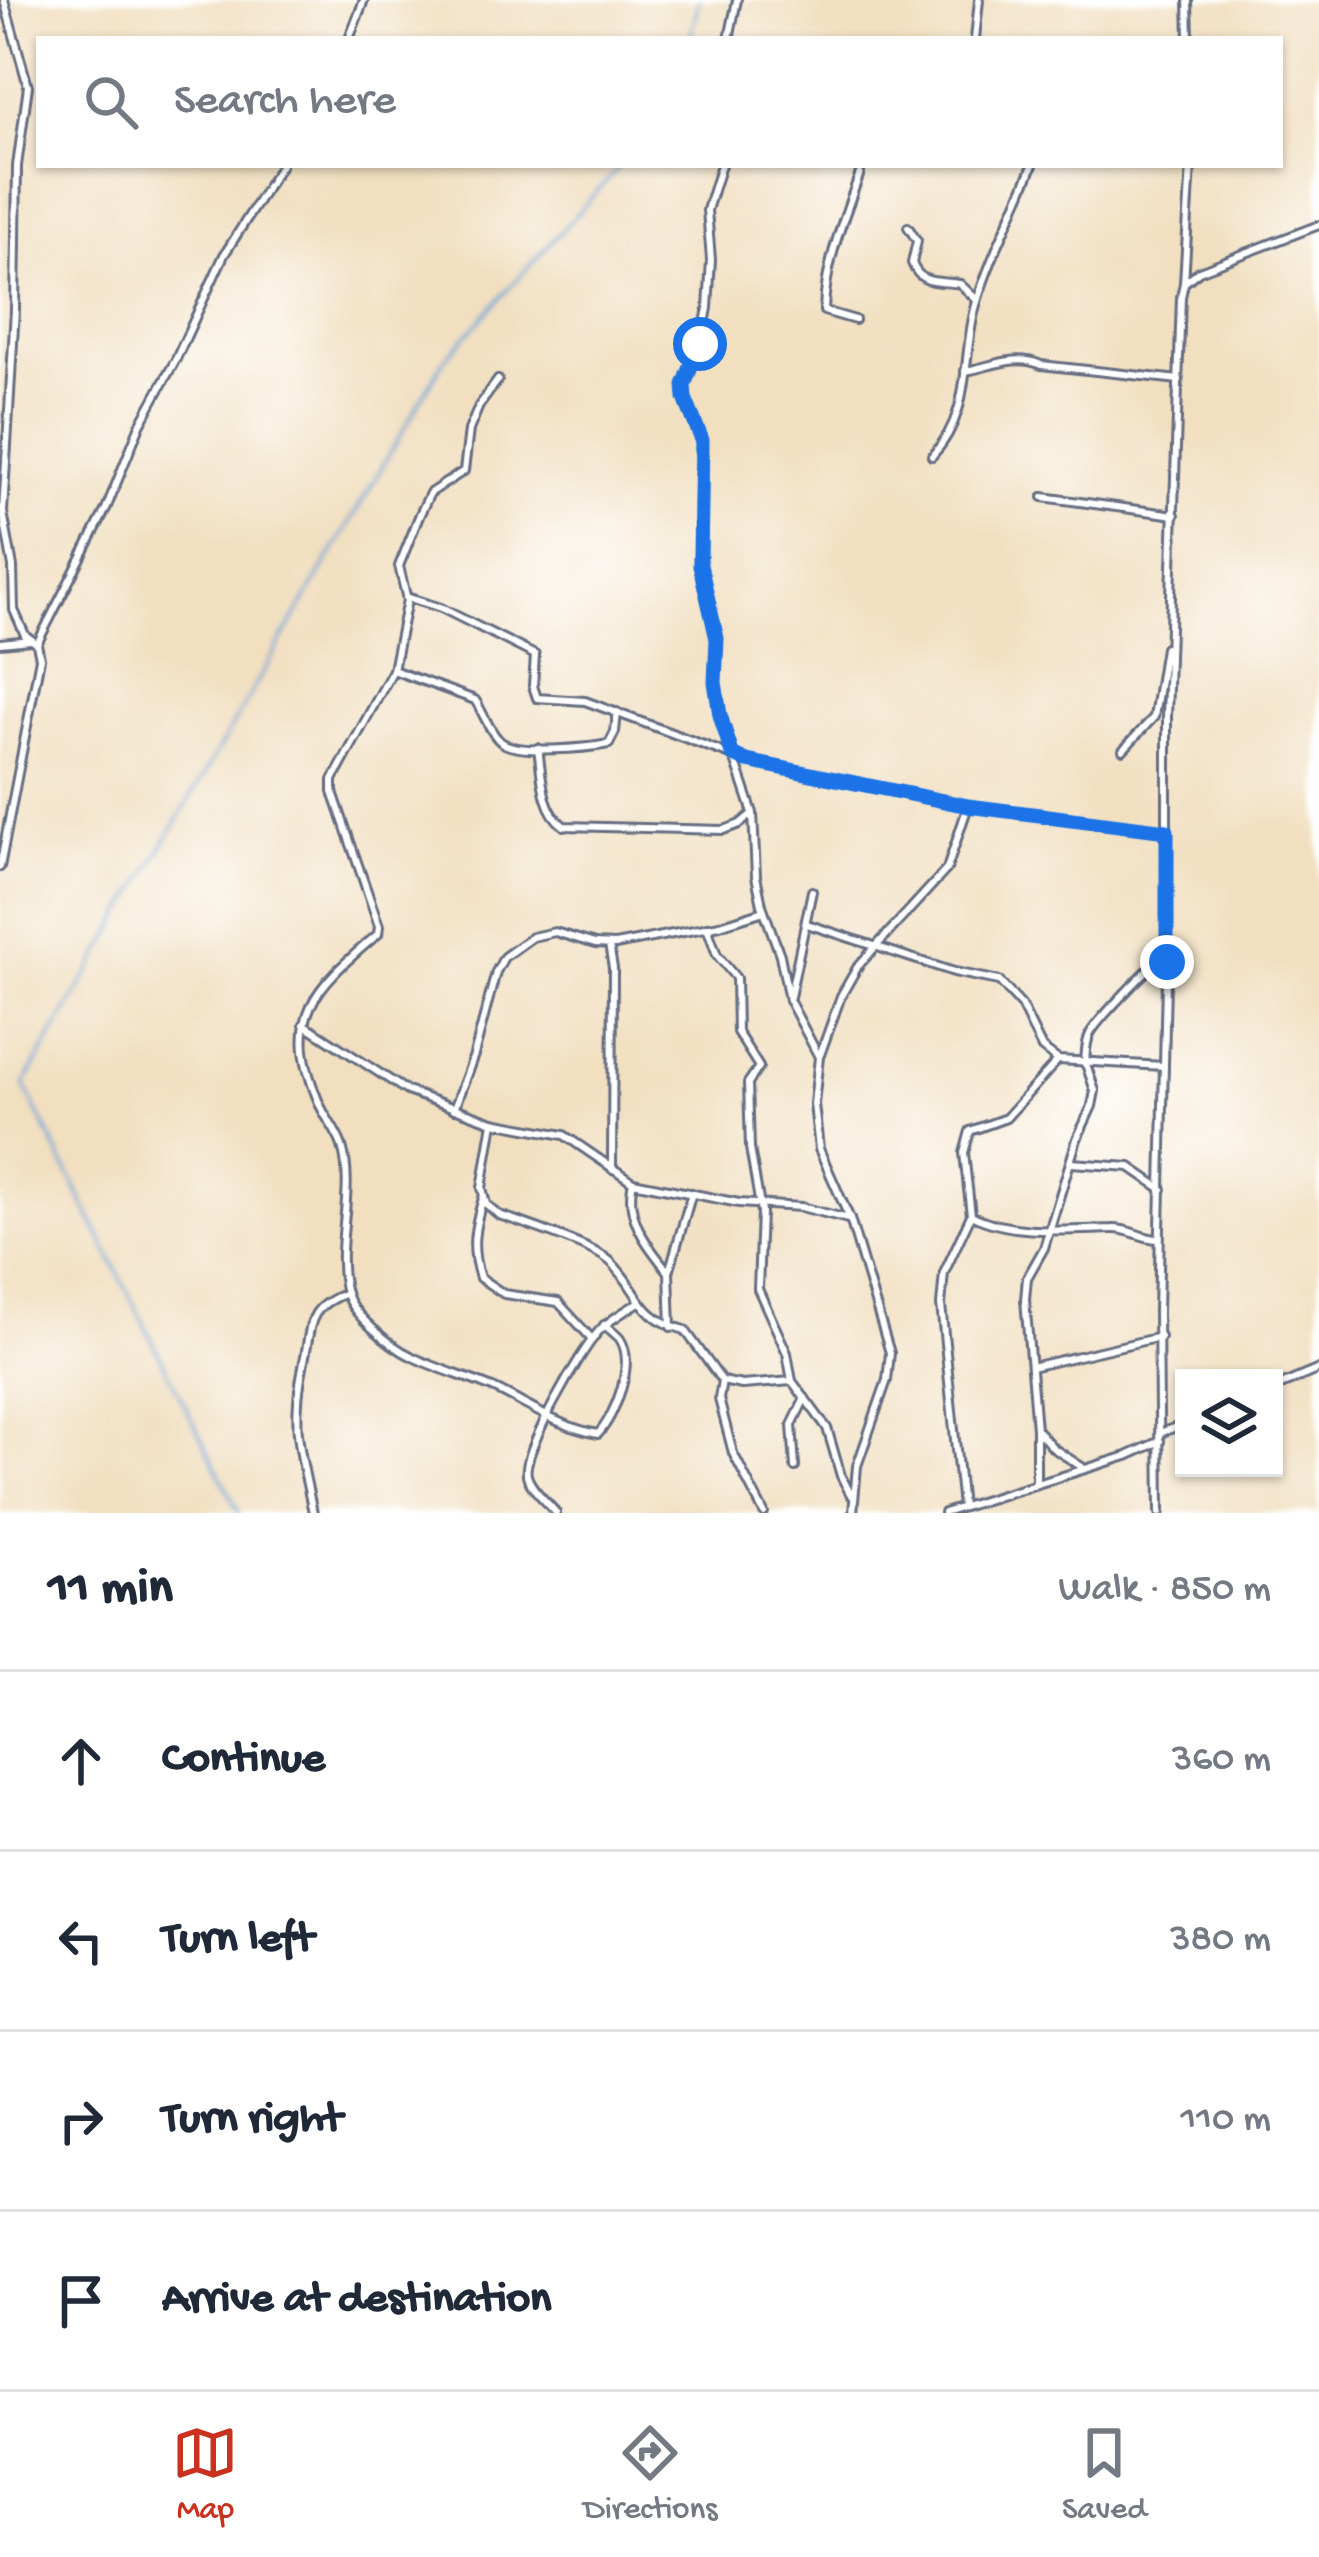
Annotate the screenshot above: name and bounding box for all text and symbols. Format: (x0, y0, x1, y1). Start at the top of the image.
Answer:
search box (36, 36, 1283, 168)
icon: search (78, 69, 144, 135)
text: Search here (174, 76, 396, 129)
route start (673, 317, 727, 371)
route end (1140, 935, 1194, 989)
map controls (1175, 1369, 1283, 1477)
button: layers (1175, 1369, 1283, 1477)
text: 11 min (48, 1561, 173, 1621)
text: Walk · 850 m (1059, 1568, 1271, 1614)
icon: ahead (48, 1728, 114, 1794)
text: Continue (162, 1734, 325, 1787)
text: 360 m (1172, 1738, 1271, 1784)
icon: left (48, 1908, 114, 1974)
text: Turn left (162, 1914, 314, 1967)
text: 380 m (1170, 1918, 1271, 1964)
icon: right (48, 2088, 114, 2154)
text: Turn right (162, 2094, 342, 2147)
text: 110 m (1180, 2098, 1271, 2144)
icon: arrive (48, 2268, 114, 2334)
text: Arrive at destination (162, 2274, 551, 2327)
tab: Map (172, 2420, 238, 2530)
tab: Directions (583, 2420, 717, 2530)
tab: Saved (1062, 2420, 1147, 2530)

